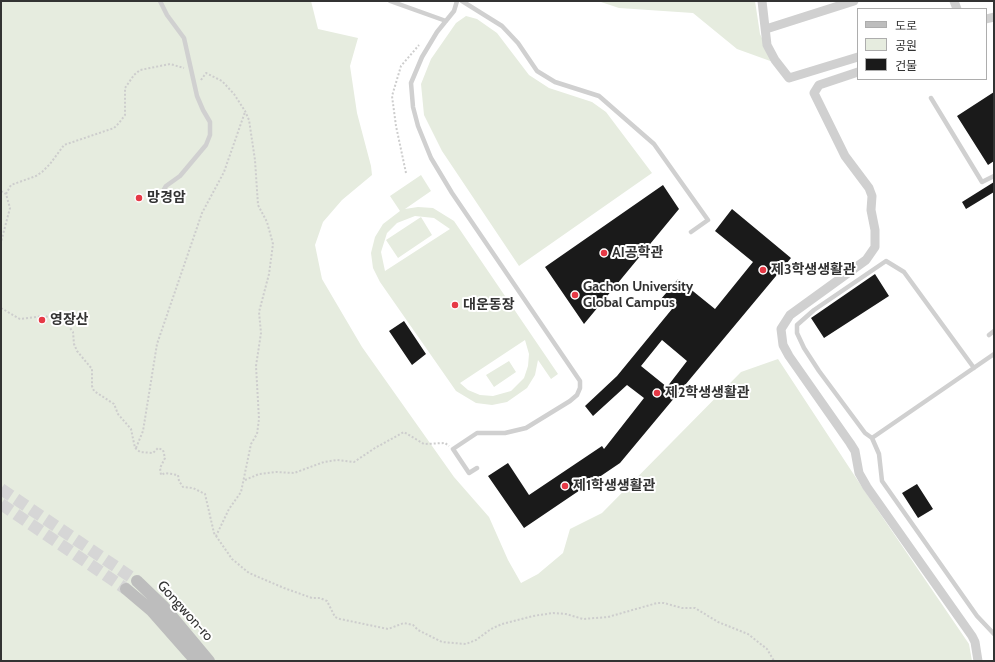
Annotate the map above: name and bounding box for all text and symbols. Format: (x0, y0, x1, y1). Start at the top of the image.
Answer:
legend (857, 8, 987, 80)
text: 도로 (895, 18, 917, 33)
text: 공원 (895, 38, 917, 53)
text: 건물 (895, 58, 917, 73)
place label: 망경암 (147, 190, 186, 206)
marker: 망경암 (134, 193, 144, 203)
place label: AI공학관 (612, 245, 663, 261)
marker: AI공학관 (599, 248, 609, 258)
place label: 제3학생생활관 (771, 262, 856, 278)
marker: 제3학생생활관 (758, 265, 768, 275)
place label: Gachon University Global Campus (583, 279, 693, 312)
marker: Gachon University Global Campus (570, 290, 580, 300)
place label: 대운동장 (463, 297, 515, 313)
marker: 대운동장 (450, 300, 460, 310)
place label: 영장산 (50, 312, 89, 328)
marker: 영장산 (37, 315, 47, 325)
place label: 제2학생생활관 (665, 385, 750, 401)
marker: 제2학생생활관 (652, 388, 662, 398)
place label: 제1학생생활관 (573, 478, 655, 494)
marker: 제1학생생활관 (560, 481, 570, 491)
street label: Gongwon-ro (154, 577, 216, 645)

